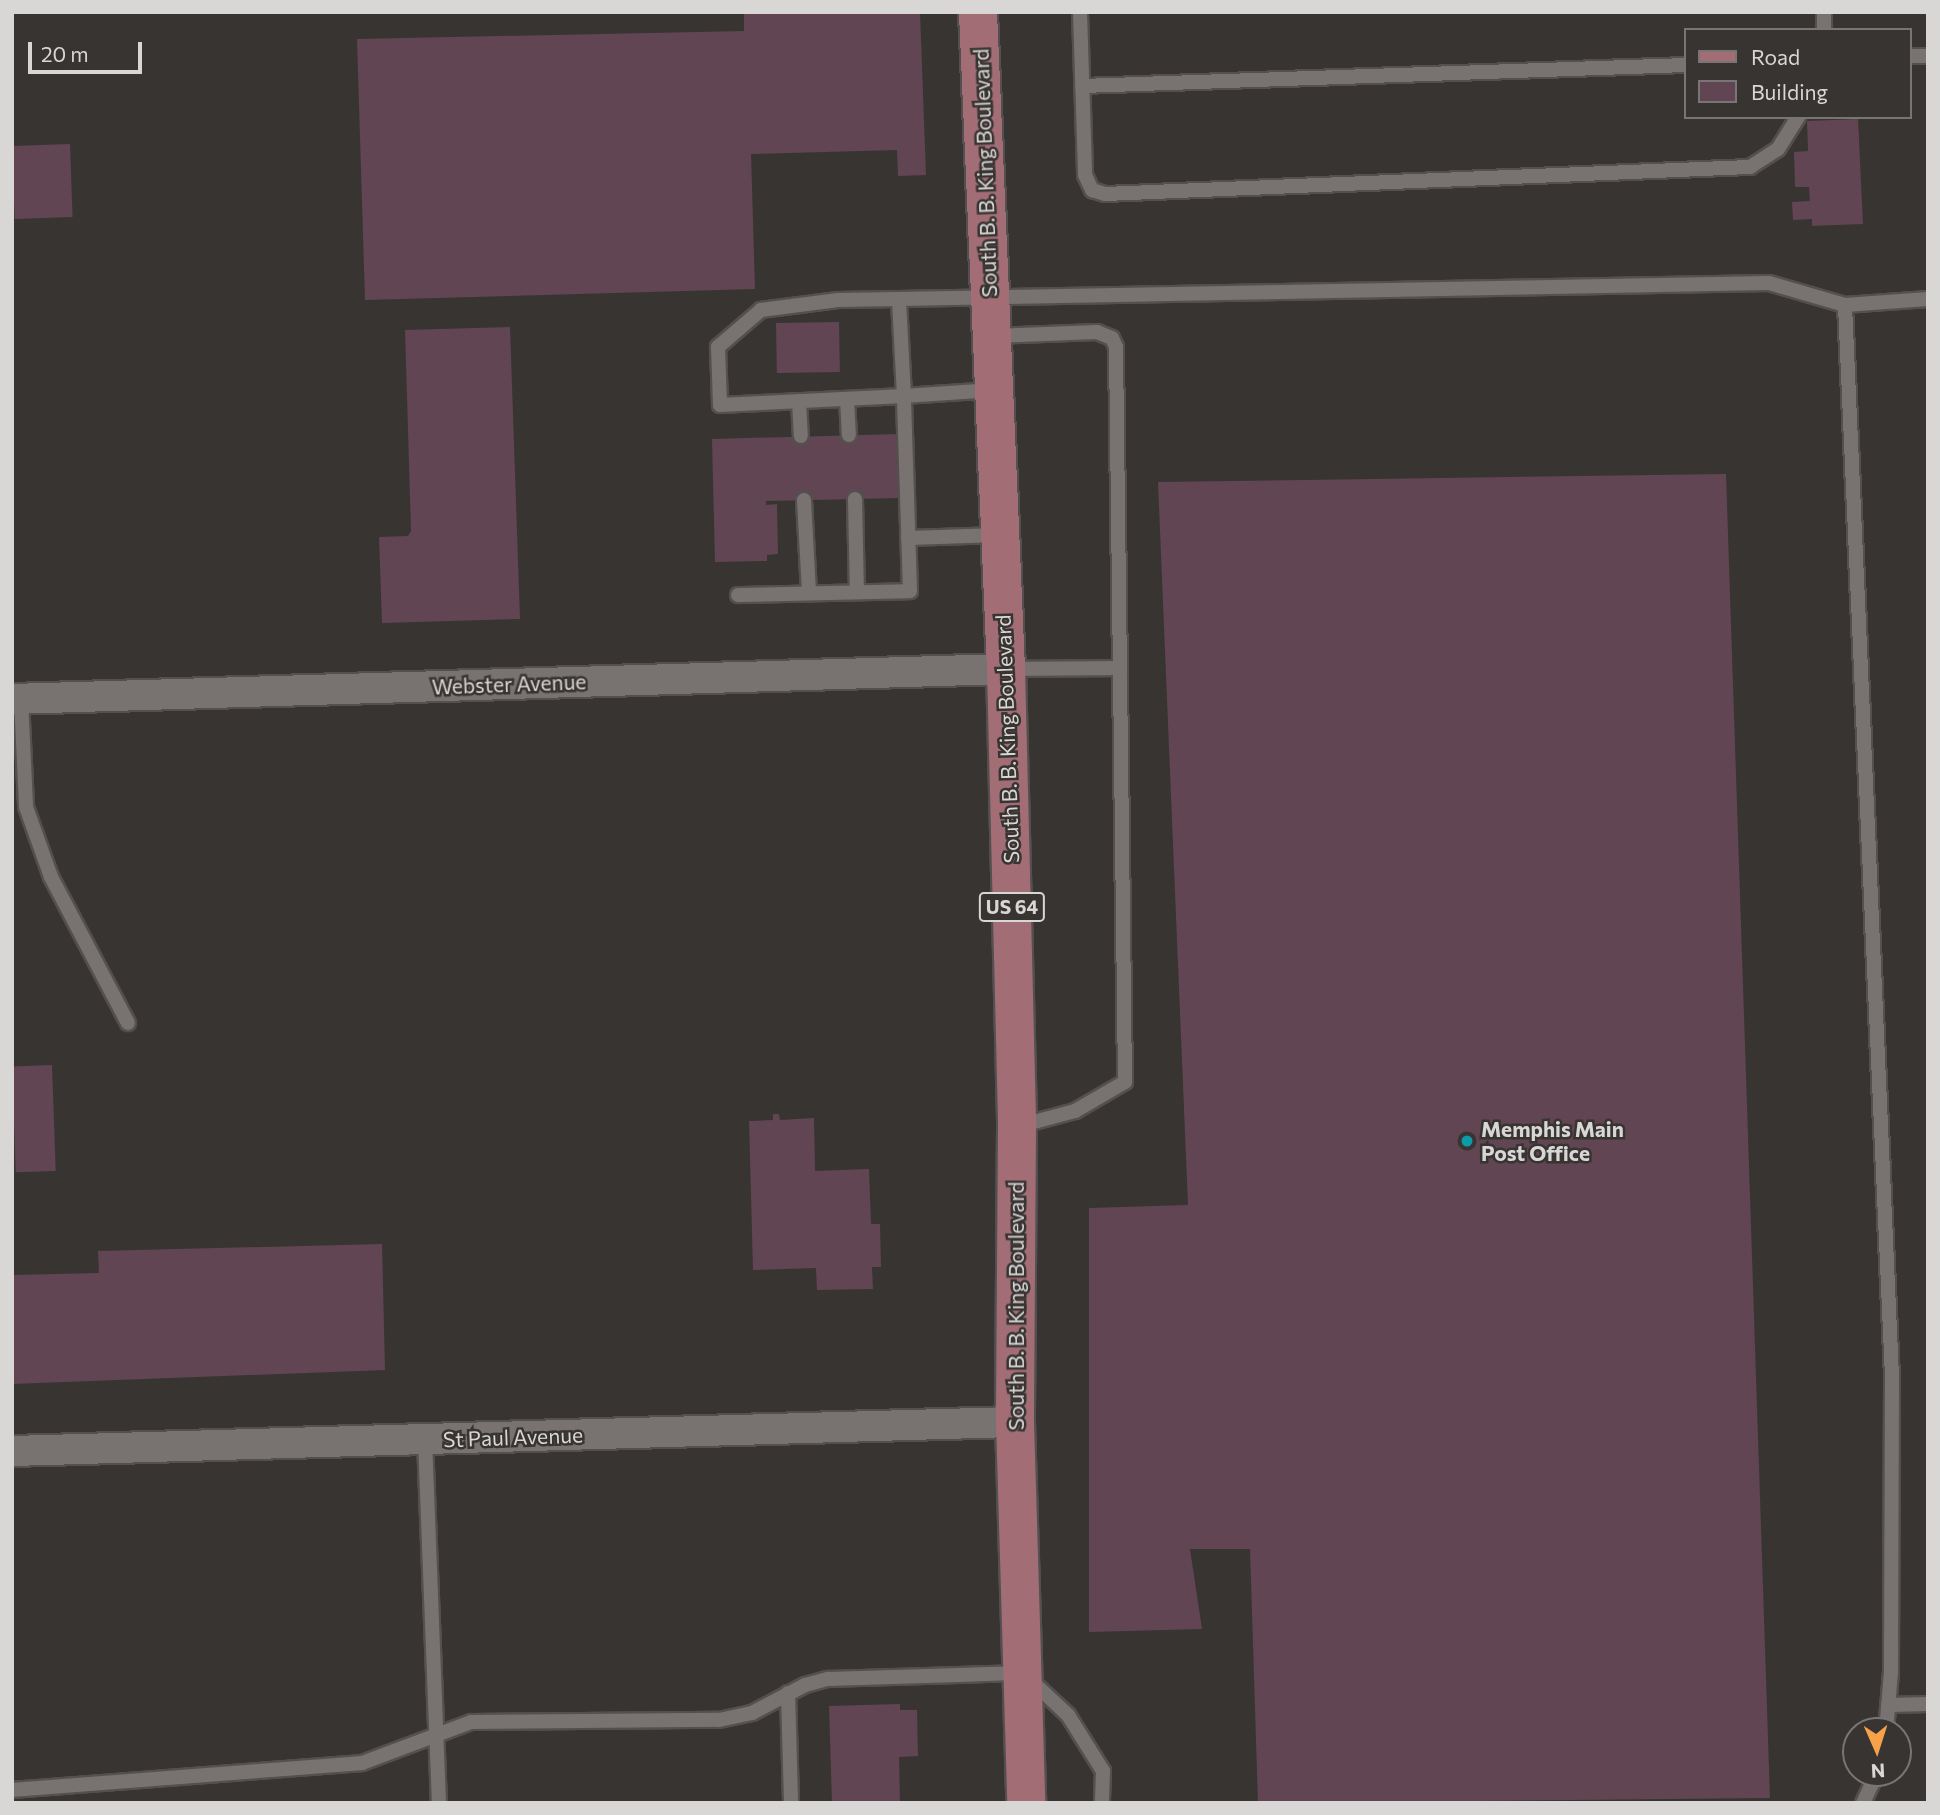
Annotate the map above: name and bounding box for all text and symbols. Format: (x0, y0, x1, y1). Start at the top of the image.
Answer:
scale bar (32, 28, 145, 72)
legend (1685, 28, 1912, 119)
text: 20 m (41, 41, 89, 66)
text: Road (1751, 44, 1800, 69)
street label: South B. B. King Boulevard (968, 48, 1002, 298)
text: Building (1751, 79, 1828, 104)
street label: South B. B. King Boulevard (990, 614, 1024, 864)
street label: Webster Avenue (431, 669, 587, 699)
road number: US 64 (979, 892, 1045, 923)
place label: Memphis Main Post Office (1481, 1116, 1624, 1166)
marker: Memphis Main Post Office (1459, 1133, 1475, 1149)
street label: South B. B. King Boulevard (1003, 1182, 1029, 1430)
street label: St Paul Avenue (443, 1422, 583, 1452)
north arrow (1842, 1717, 1912, 1787)
text: N (1870, 1760, 1886, 1783)

